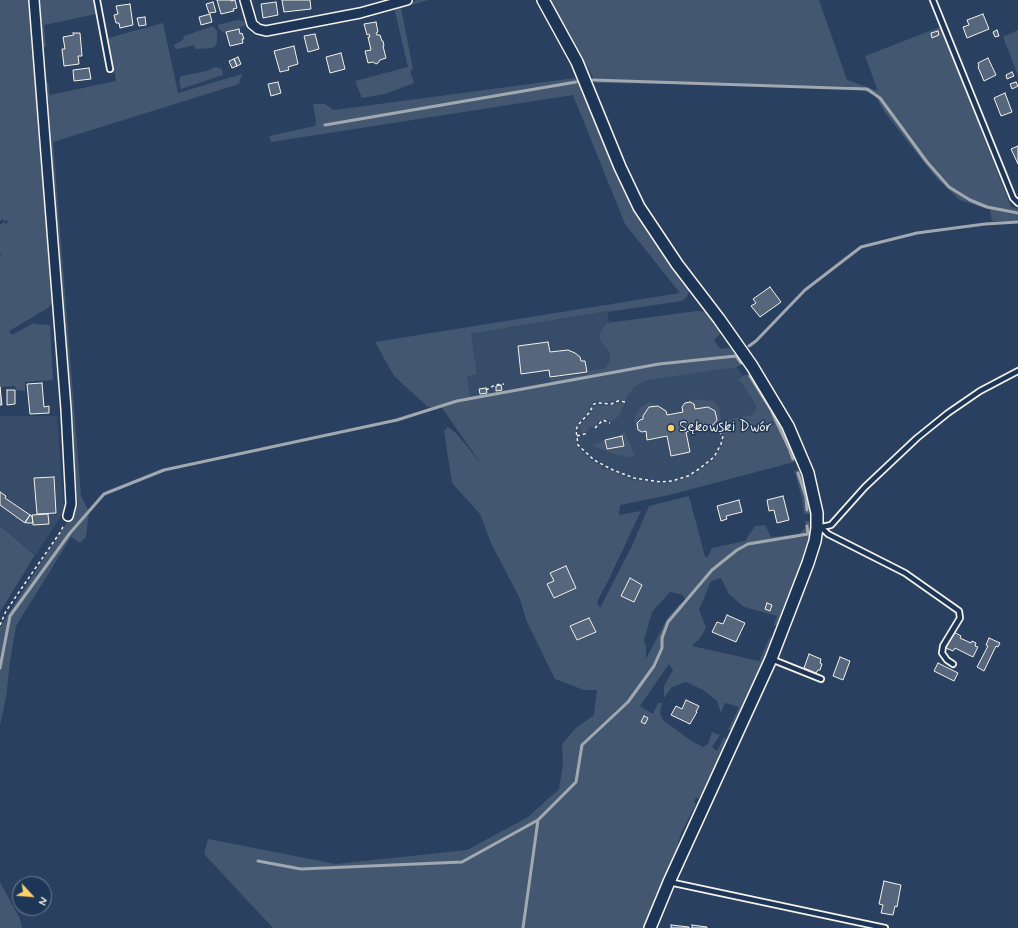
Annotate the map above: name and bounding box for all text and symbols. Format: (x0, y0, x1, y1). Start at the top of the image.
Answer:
place label: Sękowski Dwór (679, 419, 772, 437)
marker: Sękowski Dwór (666, 423, 676, 433)
north arrow (12, 876, 52, 916)
text: N (34, 894, 50, 907)

